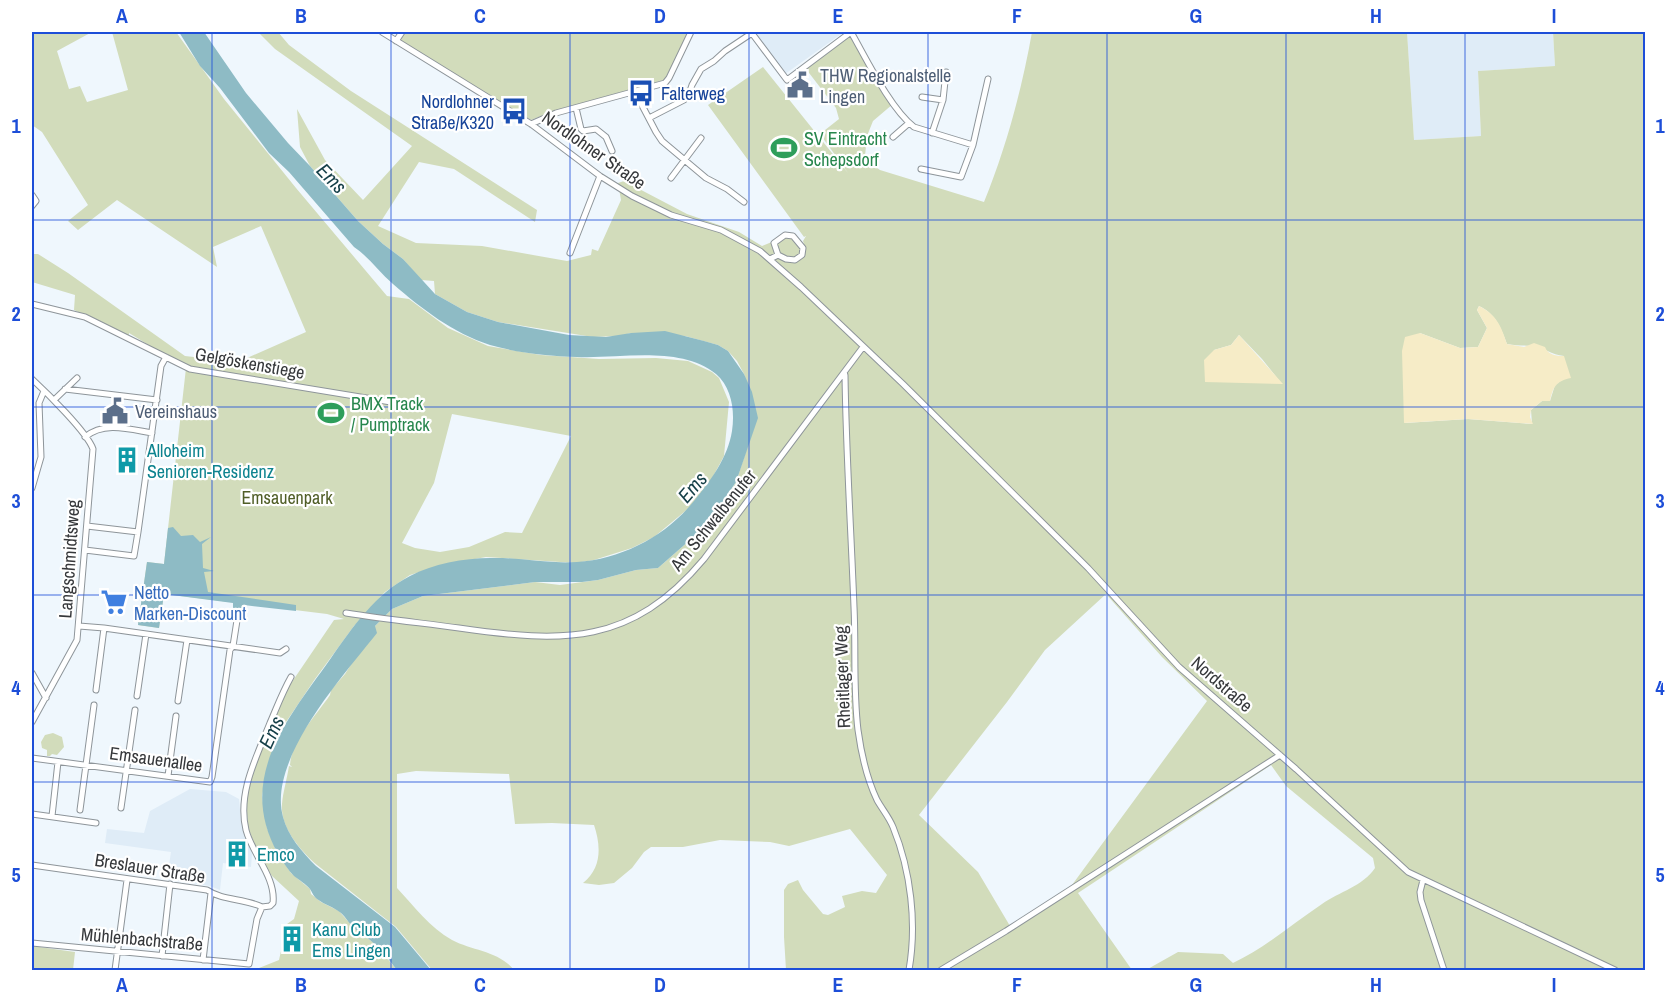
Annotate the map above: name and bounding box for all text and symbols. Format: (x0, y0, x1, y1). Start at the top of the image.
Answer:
text: A (116, 2, 128, 29)
text: B (295, 2, 307, 29)
text: C (474, 2, 486, 29)
text: D (654, 2, 666, 29)
text: E (833, 2, 844, 29)
text: F (1012, 2, 1022, 29)
text: G (1190, 2, 1202, 29)
text: H (1370, 2, 1382, 29)
text: I (1552, 2, 1556, 29)
place label: THW Regionalstelle Lingen (820, 63, 951, 109)
public building icon: THW Regionalstelle Lingen (785, 70, 815, 100)
bus stop icon: Falterweg (626, 78, 656, 108)
place label: Falterweg (661, 81, 726, 106)
place label: Nordlohner Straße/K320 (411, 89, 494, 135)
bus stop icon: Nordlohner Straße/K320 (499, 96, 529, 126)
street label: Nordlohner Straße (537, 105, 651, 195)
text: 1 (11, 112, 21, 139)
text: 1 (1655, 112, 1665, 139)
place label: SV Eintracht Schepsdorf (804, 126, 887, 172)
sports icon: SV Eintracht Schepsdorf (769, 133, 799, 163)
water label: Ems (311, 157, 353, 199)
text: 2 (11, 300, 21, 327)
text: 2 (1655, 300, 1665, 327)
street label: Gelgöskenstiege (193, 341, 307, 385)
place label: BMX Track / Pumptrack (351, 391, 430, 437)
public building icon: Vereinshaus (100, 396, 130, 426)
sports icon: BMX Track / Pumptrack (316, 398, 346, 428)
place label: Vereinshaus (135, 399, 217, 424)
place label: Alloheim Senioren-Residenz (146, 438, 274, 484)
building icon: Alloheim Senioren-Residenz (112, 445, 142, 475)
street label: Am Schwalbenufer (664, 464, 762, 577)
water label: Ems (671, 466, 713, 508)
park label: Emsauenpark (241, 485, 333, 510)
text: 3 (11, 487, 21, 514)
text: 3 (1655, 487, 1665, 514)
street label: Langschmidtsweg (52, 498, 86, 619)
place label: Netto Marken-Discount (134, 580, 246, 626)
supermarket icon: Netto Marken-Discount (99, 587, 129, 617)
street label: Rheitlager Weg (828, 625, 856, 729)
street label: Nordstraße (1186, 650, 1258, 718)
text: 4 (11, 674, 21, 701)
text: 4 (1655, 674, 1665, 701)
water label: Ems (252, 711, 290, 753)
street label: Emsauenallee (108, 740, 204, 778)
building icon: Emco (222, 839, 252, 869)
place label: Emco (257, 842, 295, 867)
street label: Breslauer Straße (93, 847, 207, 889)
text: 5 (11, 861, 21, 888)
text: 5 (1655, 861, 1665, 888)
place label: Kanu Club Ems Lingen (312, 917, 391, 963)
street label: Mühlenbachstraße (80, 921, 204, 957)
building icon: Kanu Club Ems Lingen (277, 924, 307, 954)
text: A (116, 971, 128, 998)
text: B (295, 971, 307, 998)
text: C (474, 971, 486, 998)
text: D (654, 971, 666, 998)
text: E (833, 971, 844, 998)
text: F (1012, 971, 1022, 998)
text: G (1190, 971, 1202, 998)
text: H (1370, 971, 1382, 998)
text: I (1552, 971, 1556, 998)

